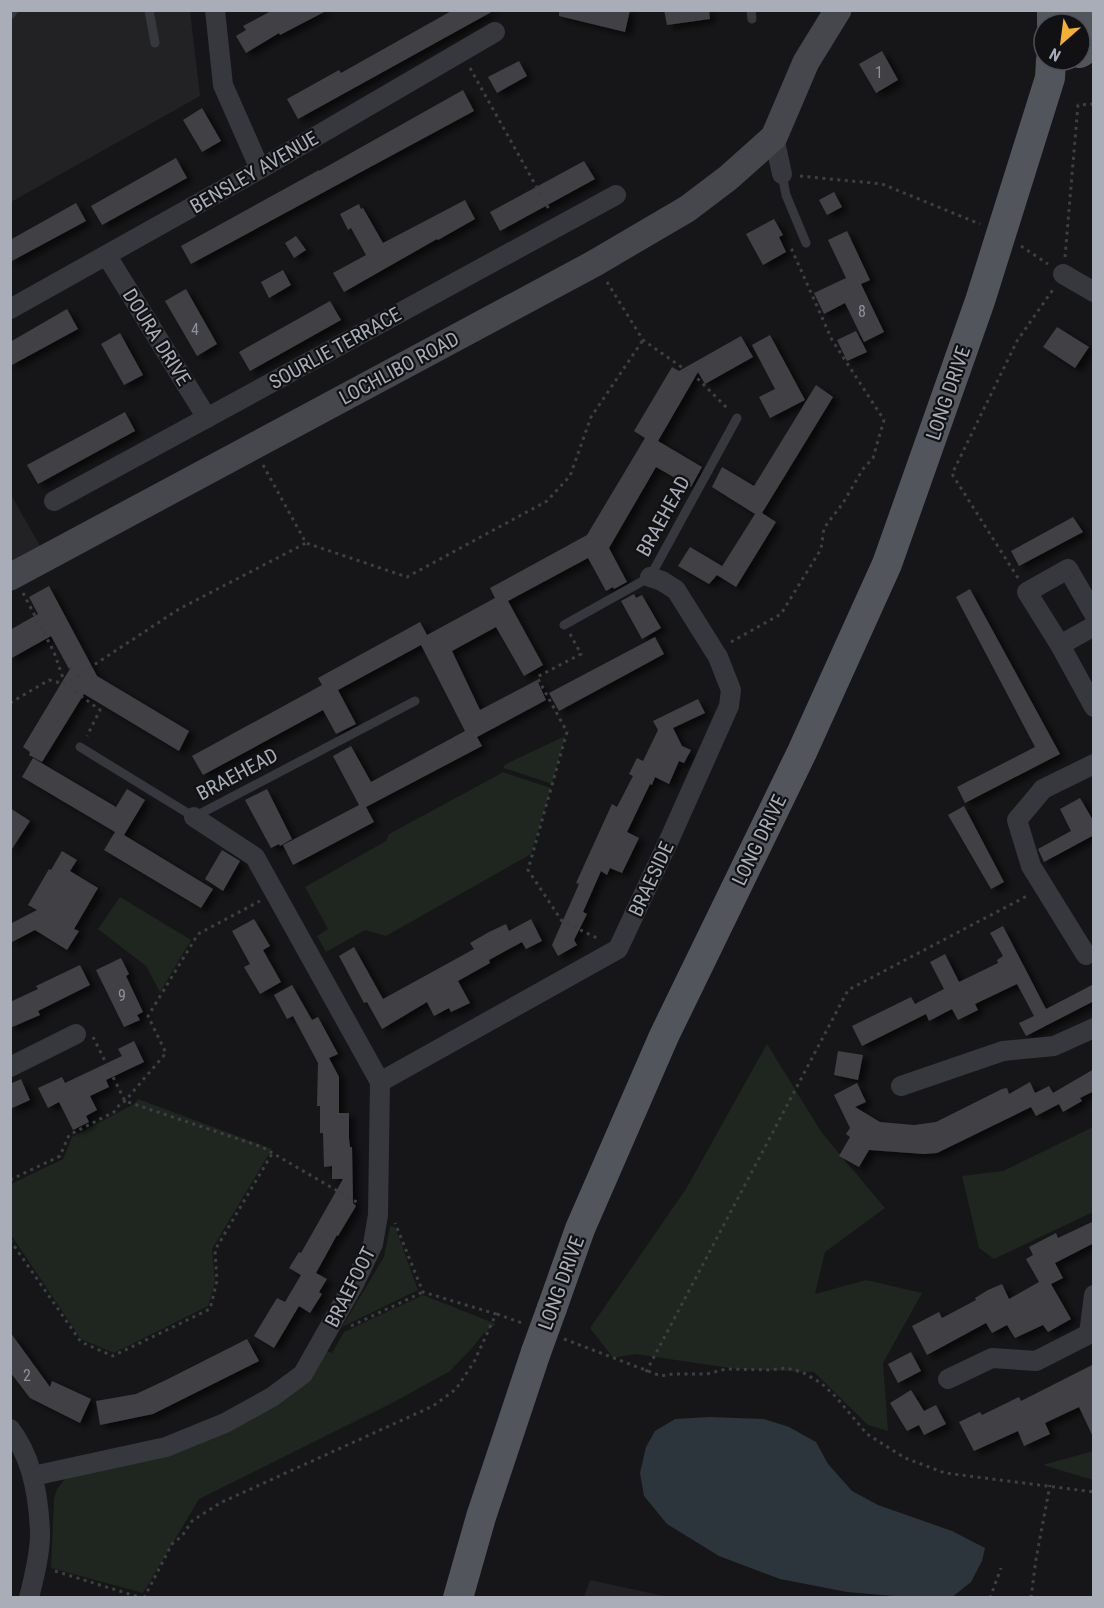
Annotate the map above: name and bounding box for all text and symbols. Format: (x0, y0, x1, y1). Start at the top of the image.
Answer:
north arrow (1032, 12, 1092, 72)
text: N (1046, 44, 1064, 65)
house number: 1 (875, 63, 883, 82)
street label: BENSLEY AVENUE (186, 126, 322, 218)
street label: DOURA DRIVE (118, 284, 196, 390)
street label: SOURLIE TERRACE (265, 302, 405, 394)
house number: 8 (858, 302, 866, 321)
house number: 4 (191, 320, 199, 339)
street label: LOCHLIBO ROAD (335, 326, 463, 410)
street label: LONG DRIVE (921, 343, 975, 443)
street label: BRAEHEAD (631, 472, 695, 560)
street label: BRAEHEAD (192, 743, 282, 805)
street label: LONG DRIVE (727, 791, 791, 889)
street label: BRAESIDE (623, 838, 679, 920)
house number: 9 (118, 986, 126, 1005)
street label: LONG DRIVE (533, 1233, 589, 1333)
street label: BRAEFOOT (320, 1243, 380, 1331)
house number: 2 (23, 1366, 31, 1385)

